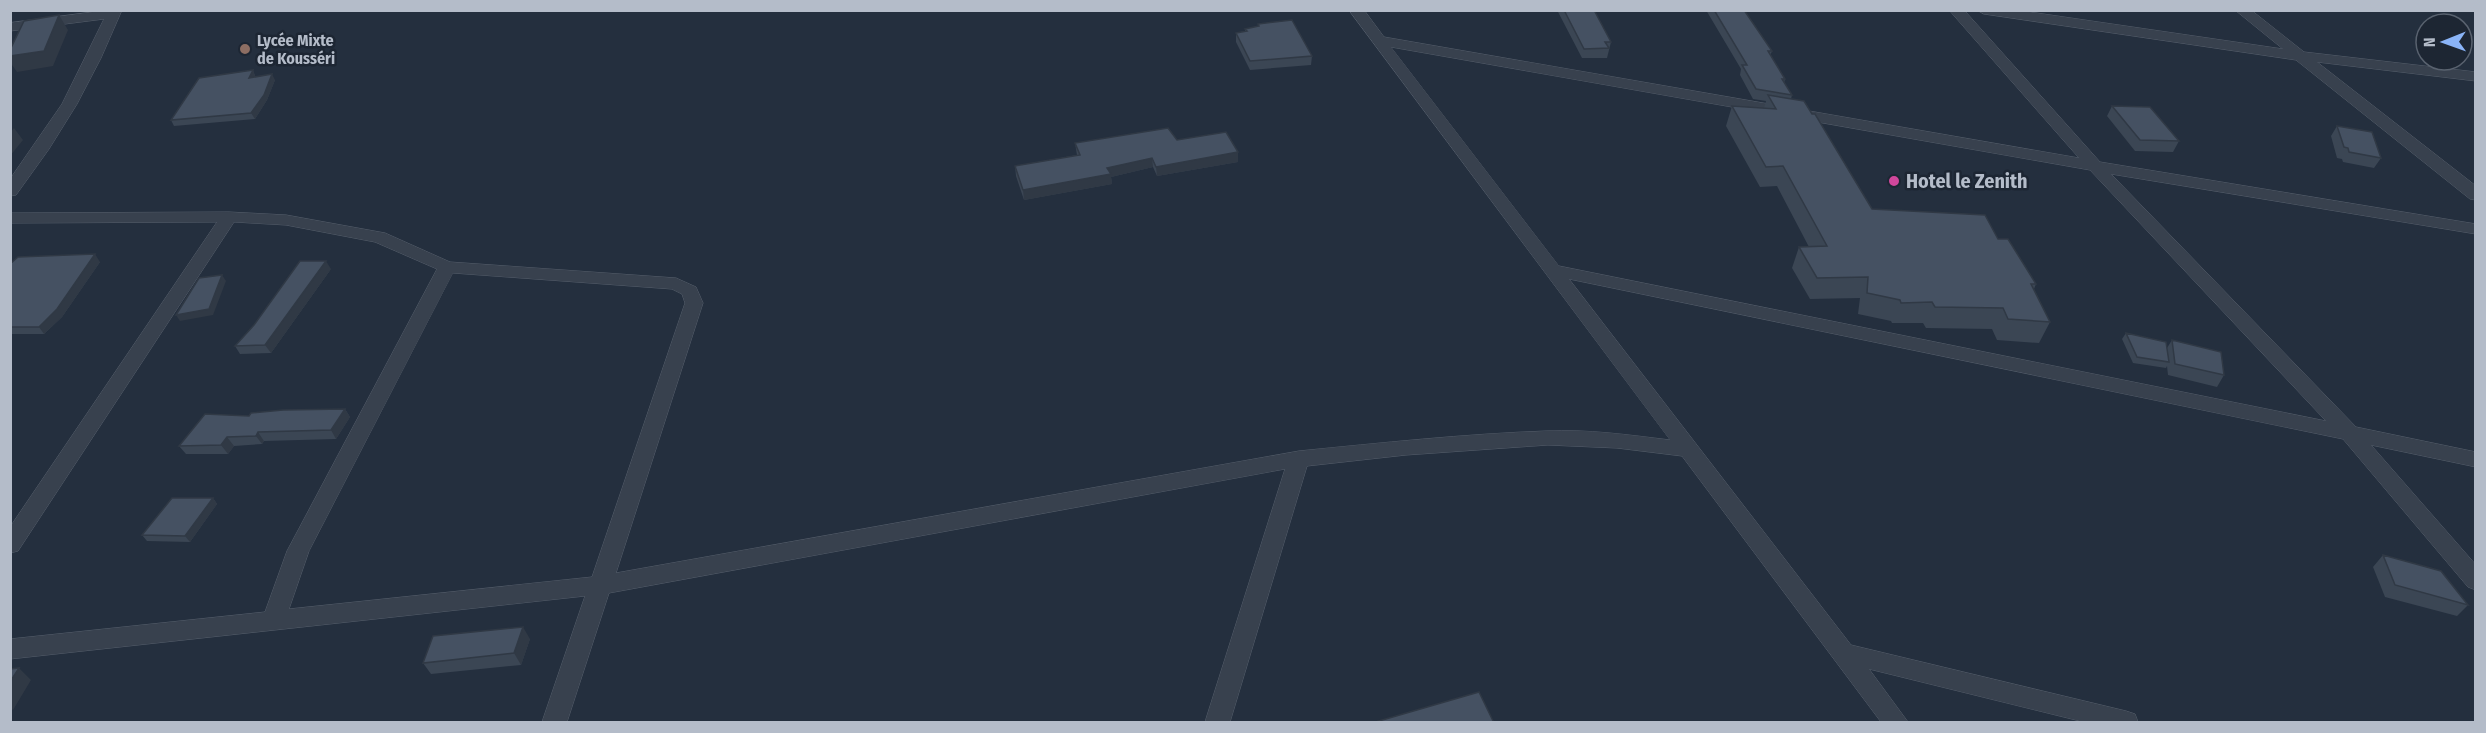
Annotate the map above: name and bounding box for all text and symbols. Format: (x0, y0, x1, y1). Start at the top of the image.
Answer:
north arrow (2414, 12, 2474, 72)
place label: Lycée Mixte de Kousséri (257, 31, 335, 68)
text: N (2420, 37, 2439, 47)
marker: Lycée Mixte de Kousséri (238, 42, 252, 56)
place label: Hotel le Zenith (1906, 169, 2028, 193)
marker: Hotel le Zenith (1887, 174, 1901, 188)

